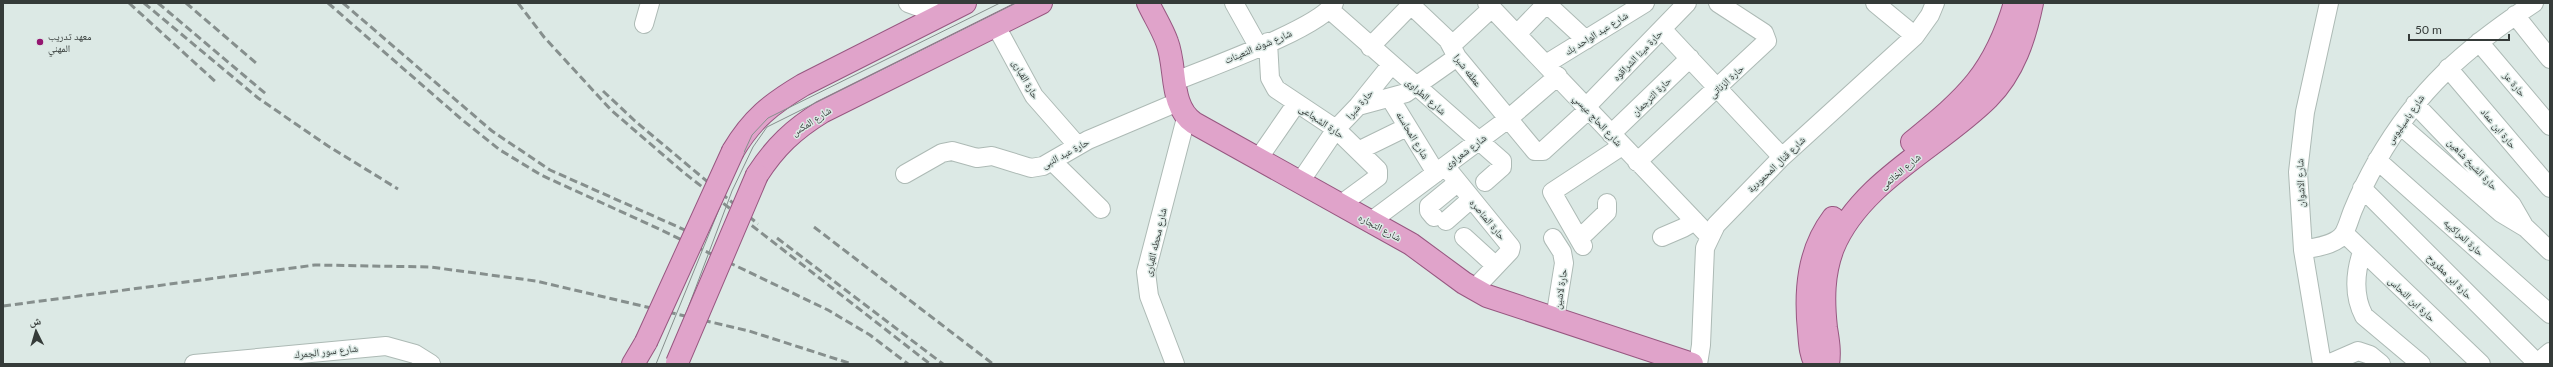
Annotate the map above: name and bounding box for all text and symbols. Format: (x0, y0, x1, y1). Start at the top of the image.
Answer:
street label: شارع عبد الواحد بك (1562, 9, 1631, 58)
scale bar (2409, 16, 2509, 42)
text: 50 m (2415, 22, 2442, 37)
street label: شارع شونه التعينات (1223, 26, 1294, 66)
street label: حارة مينا الشراقوه (1610, 27, 1665, 83)
place label: معهد تدريب المهني (48, 30, 92, 57)
marker: معهد تدريب المهني (35, 37, 45, 47)
street label: عطفه شبرا (1451, 51, 1484, 89)
street label: حارة القبارى (1009, 57, 1042, 102)
street label: حارة الزناتى (1706, 61, 1747, 101)
street label: حارة عز (2501, 68, 2529, 99)
street label: حارة الترجمان (1629, 74, 1674, 119)
street label: شارع الطراوى (1403, 75, 1449, 118)
street label: حارة شبرا (1343, 86, 1376, 121)
street label: شارع الحاج عيسي (1569, 92, 1625, 150)
street label: شارع باسيليوس (2383, 92, 2428, 147)
street label: حارة الشجاعى (1297, 102, 1347, 142)
street label: شارع المكس (789, 103, 834, 139)
street label: حارة ابن عماد (2478, 105, 2520, 152)
street label: شارع المحاسنه (1393, 109, 1432, 162)
street label: شارع شعراوى (1442, 131, 1489, 172)
street label: شارع قنال المحمودية (1745, 133, 1808, 195)
street label: حارة عبد النبى (1039, 135, 1092, 171)
street label: حارة الشيخ شاهين (2445, 136, 2501, 193)
street label: شارع الخاتمى (1877, 150, 1924, 192)
street label: شارع الاشوان (2293, 158, 2308, 208)
street label: حارة المناصره (1468, 196, 1509, 242)
street label: شارع محطه القبارى (1141, 206, 1170, 278)
street label: شارع التجاره (1356, 211, 1404, 244)
street label: حارة المراكبيه (2441, 216, 2487, 259)
street label: حارة ابن مطروح (2424, 251, 2476, 302)
street label: حارة لاشين (1551, 267, 1570, 310)
street label: حارة ابن النحاس (2385, 274, 2438, 325)
north arrow (16, 311, 56, 351)
text: ش (29, 314, 42, 330)
street label: شارع سور الجمرك (293, 342, 359, 361)

